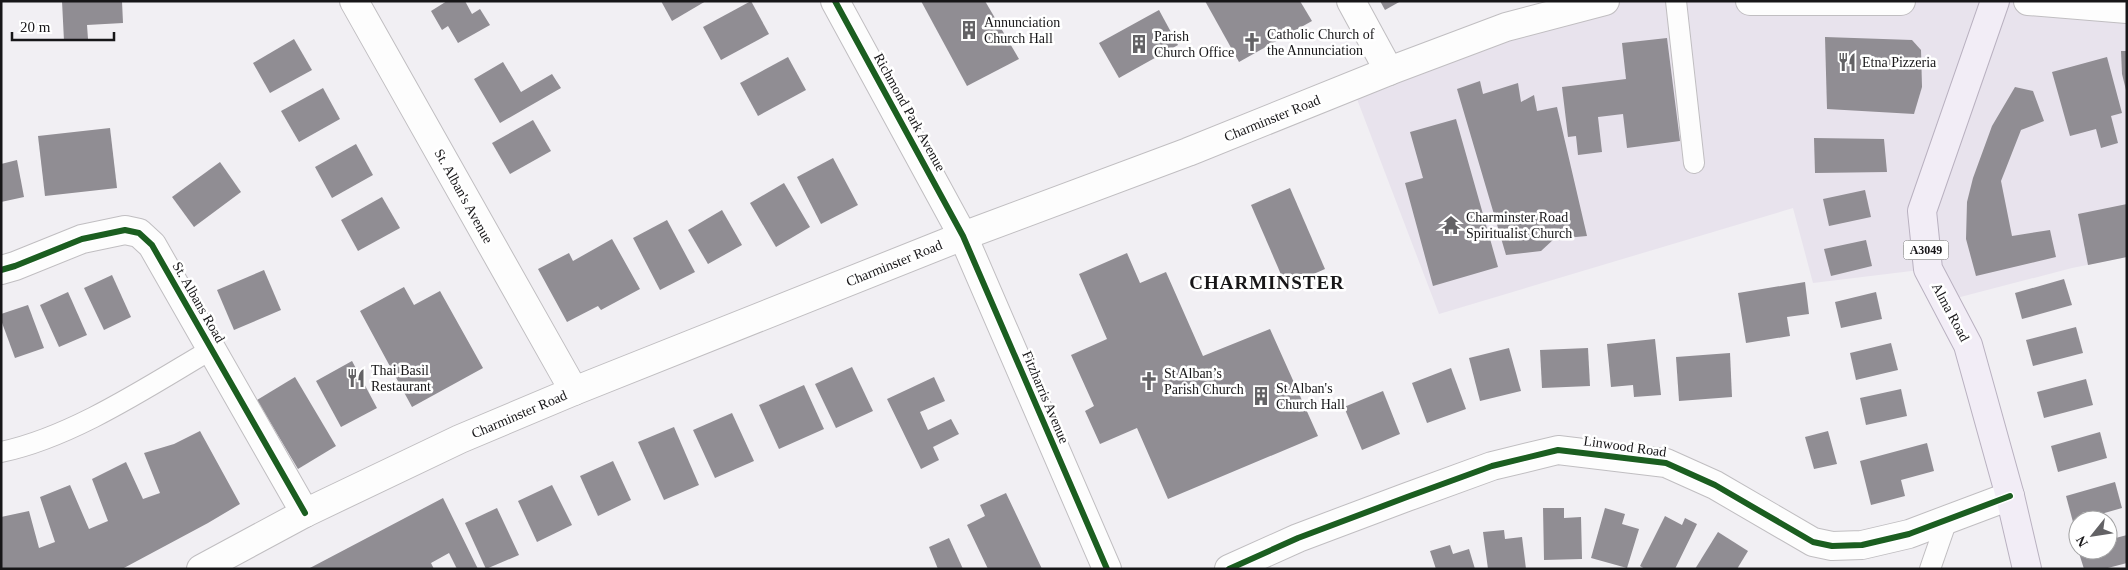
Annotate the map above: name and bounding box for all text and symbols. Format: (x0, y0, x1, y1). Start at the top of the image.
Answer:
scale bar (12, 10, 115, 42)
place label: Annunciation Church Hall (984, 15, 1060, 46)
text: 20 m (20, 19, 51, 35)
building icon: Annunciation Church Hall (958, 19, 980, 41)
place label: Catholic Church of the Annunciation (1267, 27, 1375, 58)
place label: Parish Church Office (1154, 29, 1234, 60)
church icon: Catholic Church of the Annunciation (1241, 31, 1263, 53)
building icon: Parish Church Office (1128, 33, 1150, 55)
street label: Richmond Park Avenue (871, 51, 948, 174)
restaurant icon: Etna Pizzeria (1836, 51, 1858, 73)
place label: Etna Pizzeria (1862, 55, 1937, 70)
street label: Charminster Road (1222, 92, 1322, 145)
street label: St. Alban's Avenue (431, 147, 496, 246)
place label: Charminster Road Spiritualist Church (1466, 210, 1572, 241)
temple icon: Charminster Road Spiritualist Church (1440, 214, 1462, 236)
street label: Charminster Road (844, 237, 944, 290)
road number: A3049 (1904, 240, 1948, 260)
street label: St. Albans Road (169, 259, 228, 345)
district label: CHARMINSTER (1189, 272, 1345, 293)
street label: Alma Road (1929, 280, 1972, 344)
street label: Fitzharris Avenue (1019, 349, 1072, 446)
place label: Thai Basil Restaurant (371, 363, 431, 394)
place label: St Alban’s Parish Church (1164, 366, 1244, 397)
restaurant icon: Thai Basil Restaurant (345, 367, 367, 389)
church icon: St Alban’s Parish Church (1138, 370, 1160, 392)
place label: St Alban's Church Hall (1276, 381, 1345, 412)
building icon: St Alban's Church Hall (1250, 385, 1272, 407)
street label: Charminster Road (469, 388, 569, 441)
street label: Linwood Road (1582, 433, 1667, 460)
north arrow (2068, 510, 2118, 560)
text: N (2073, 533, 2091, 549)

